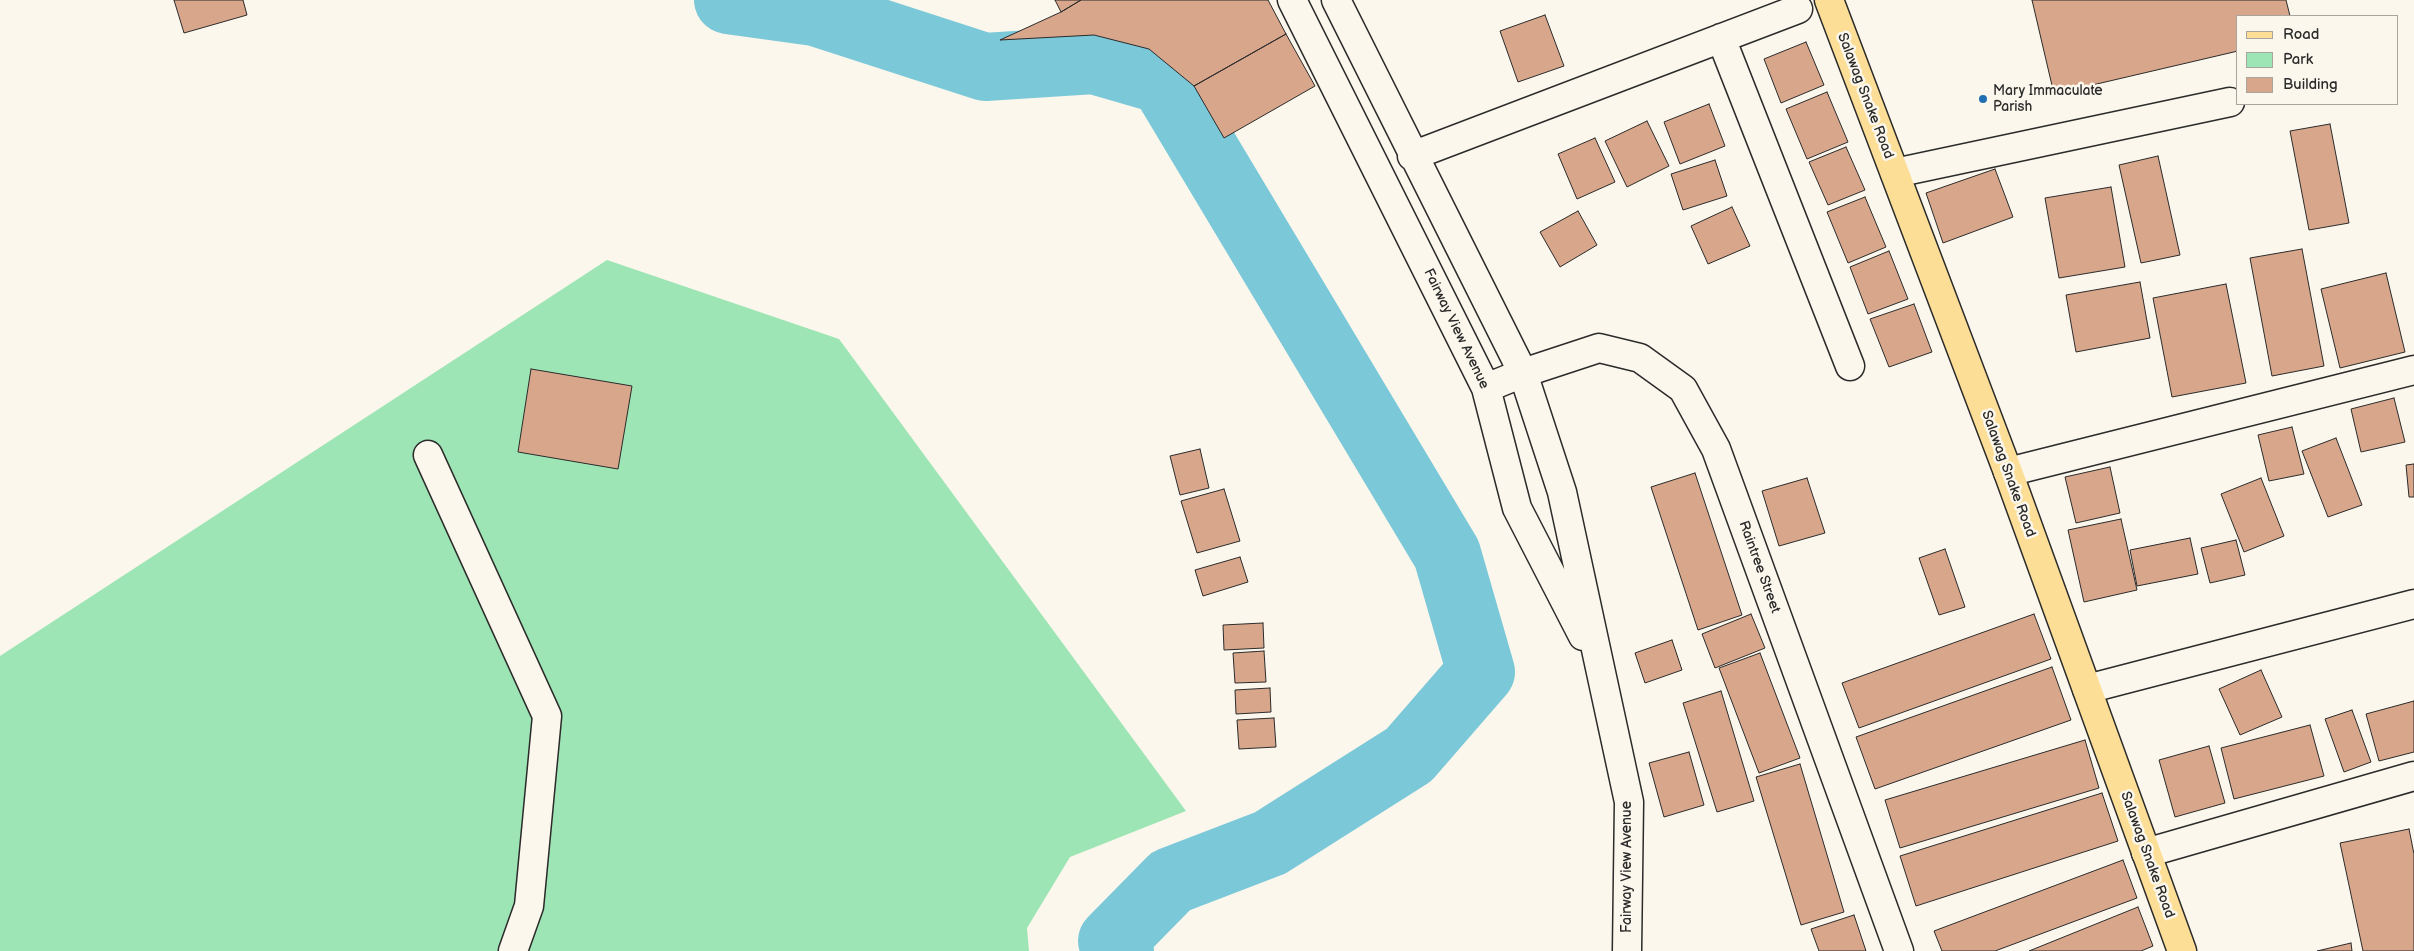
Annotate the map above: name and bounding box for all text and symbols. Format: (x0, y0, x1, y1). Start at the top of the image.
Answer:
legend (2236, 15, 2399, 105)
text: Road (2283, 25, 2319, 44)
street label: Salawag Snake Road (1833, 31, 1897, 161)
text: Park (2283, 50, 2313, 69)
text: Building (2283, 75, 2338, 94)
place label: Mary Immaculate Parish (1993, 83, 2103, 115)
marker: Mary Immaculate Parish (1977, 93, 1989, 105)
street label: Fairway View Avenue (1420, 266, 1492, 392)
street label: Salawag Snake Road (1977, 409, 2039, 539)
street label: Raintree Street (1735, 519, 1783, 615)
street label: Salawag Snake Road (2116, 790, 2178, 920)
street label: Fairway View Avenue (1619, 801, 1635, 933)

